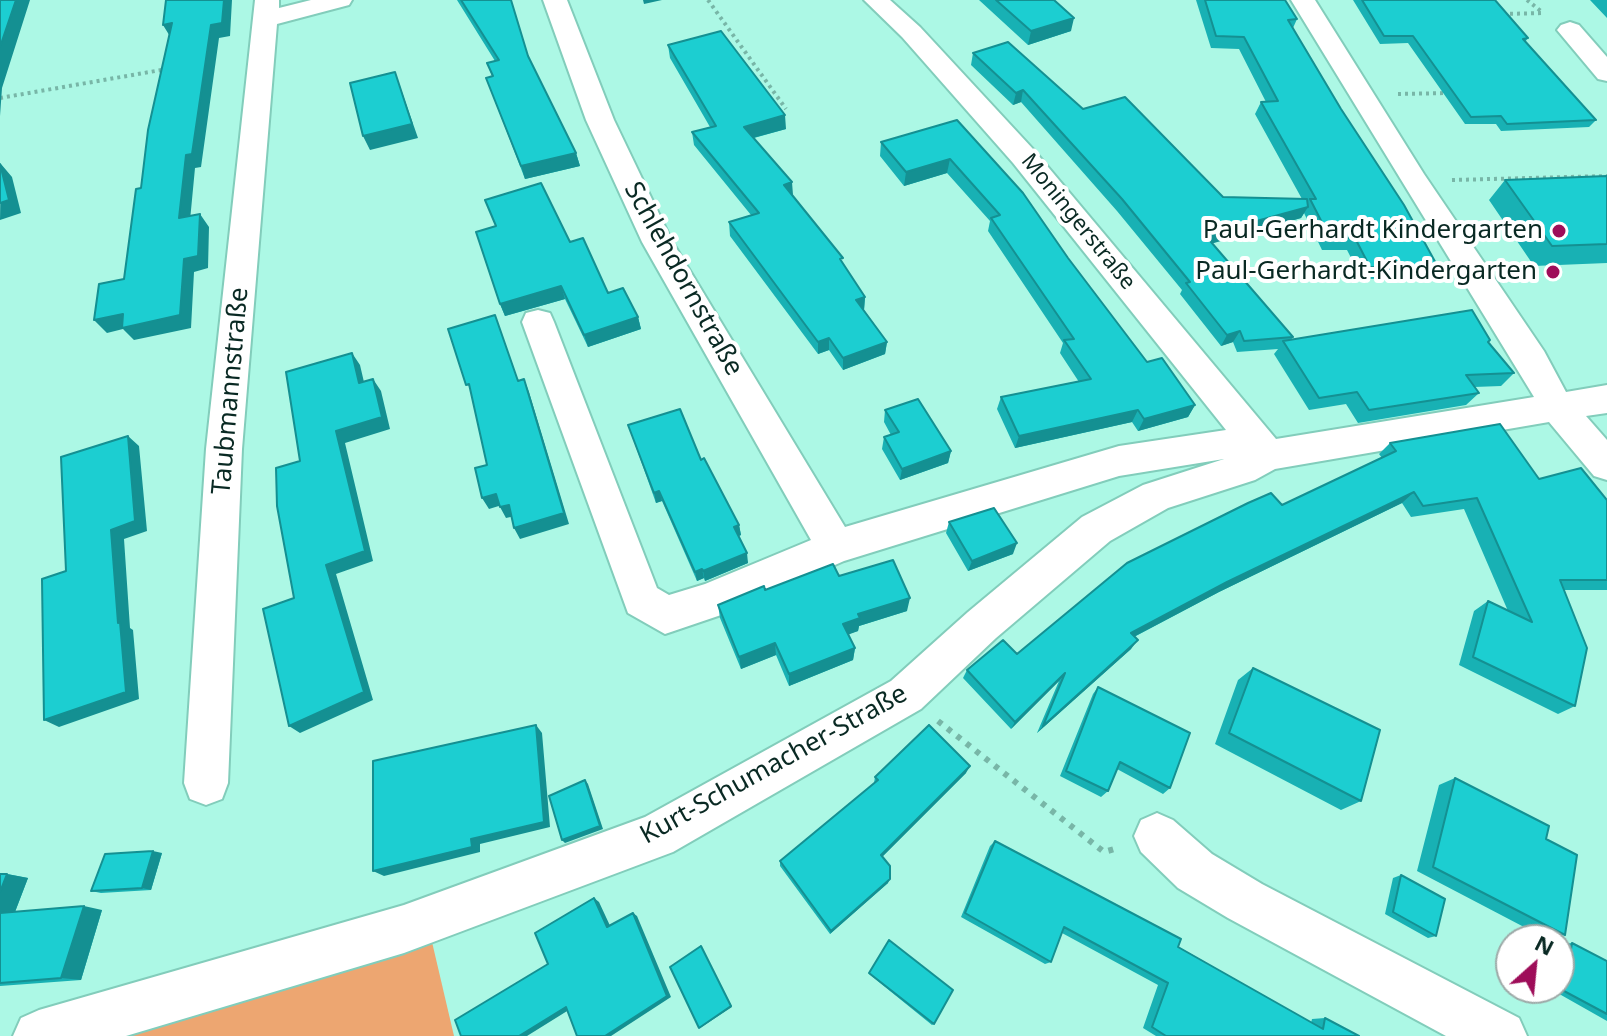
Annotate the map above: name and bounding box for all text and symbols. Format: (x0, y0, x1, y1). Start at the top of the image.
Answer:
street label: Moningerstraße (1015, 149, 1141, 295)
street label: Schlehdornstraße (617, 177, 749, 381)
place label: Paul-Gerhardt Kindergarten (1203, 215, 1543, 247)
marker: Paul-Gerhardt Kindergarten (1550, 222, 1568, 240)
place label: Paul-Gerhardt-Kindergarten (1195, 256, 1537, 288)
marker: Paul-Gerhardt-Kindergarten (1544, 263, 1562, 281)
street label: Taubmannstraße (206, 286, 256, 496)
street label: Kurt-Schumacher-Straße (635, 679, 913, 851)
north arrow (1495, 924, 1575, 1004)
text: N (1530, 927, 1560, 962)

